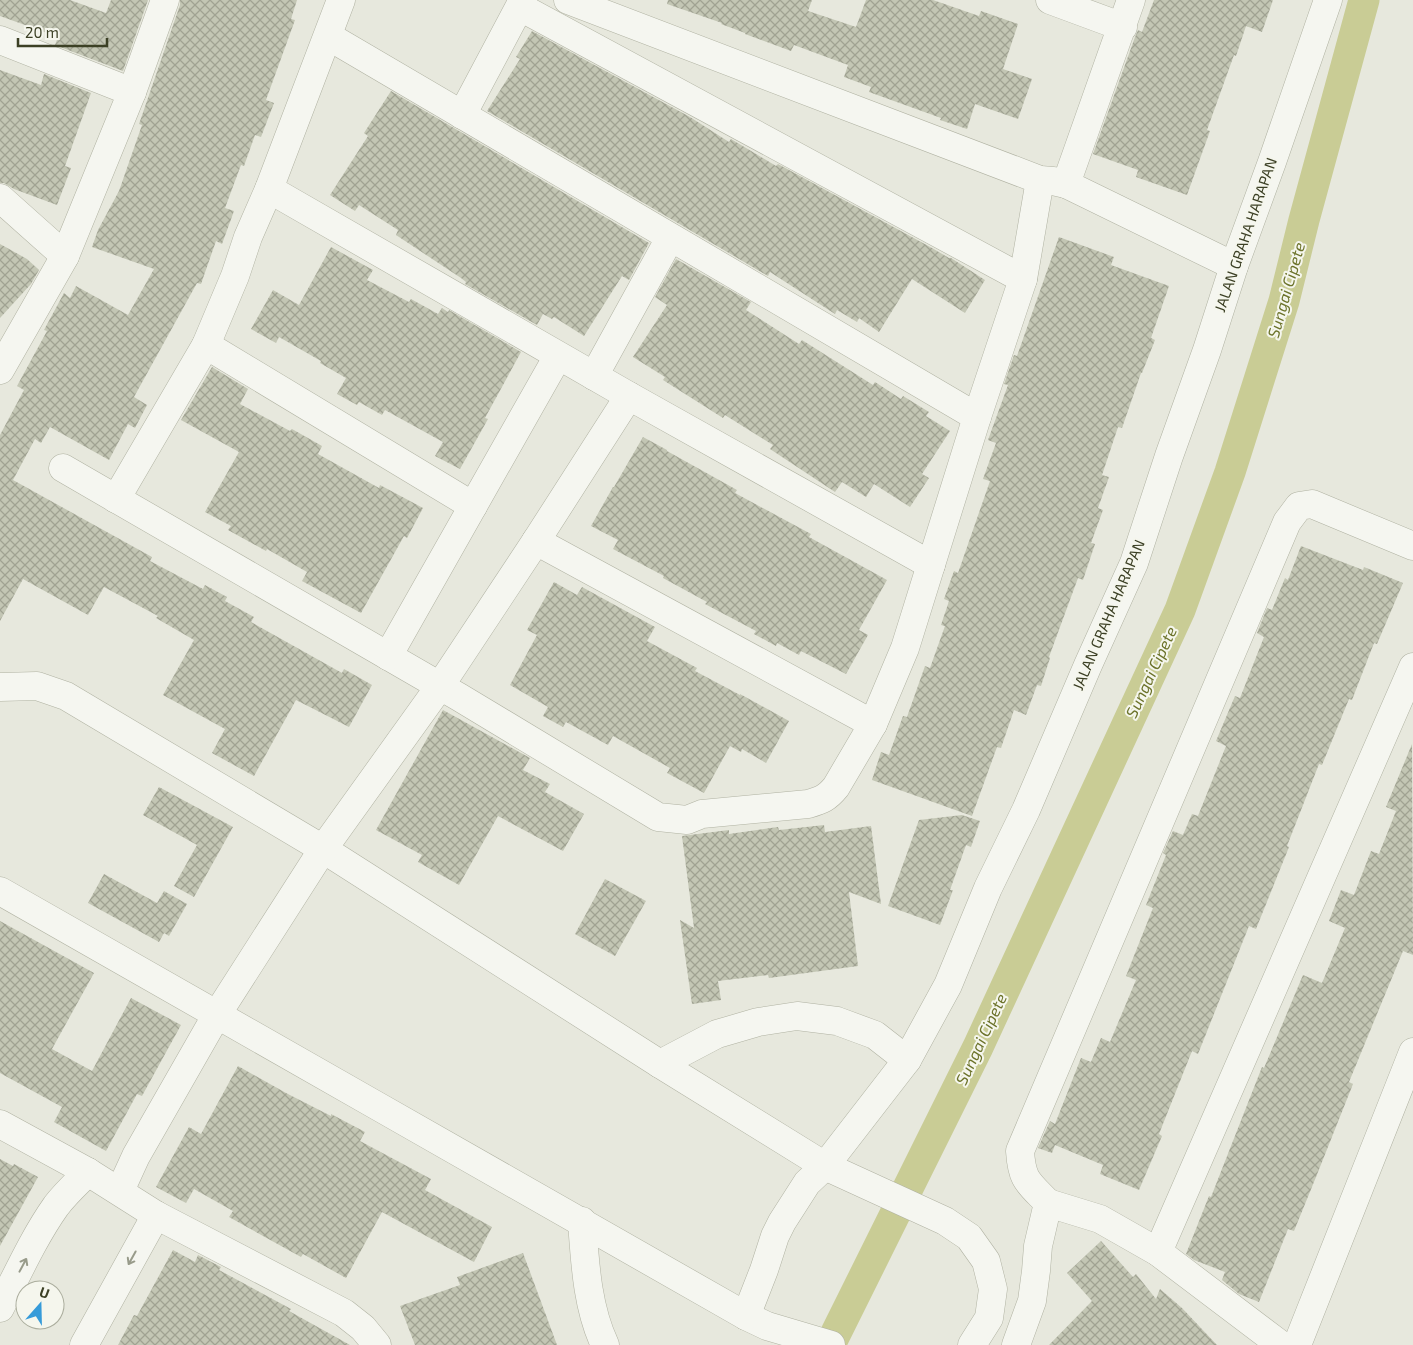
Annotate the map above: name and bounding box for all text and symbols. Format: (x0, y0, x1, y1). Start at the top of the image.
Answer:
scale bar (18, 15, 106, 47)
text: 20 m (25, 23, 59, 41)
street label: JALAN GRAHA HARAPAN (1210, 155, 1280, 314)
water label: Sungai Cipete (1263, 239, 1308, 340)
street label: JALAN GRAHA HARAPAN (1068, 537, 1148, 693)
water label: Sungai Cipete (1121, 623, 1180, 720)
water label: Sungai Cipete (951, 990, 1010, 1087)
one-way arrow (127, 1250, 137, 1264)
one-way arrow (19, 1258, 28, 1273)
north arrow (15, 1280, 65, 1330)
text: U (37, 1283, 52, 1302)

